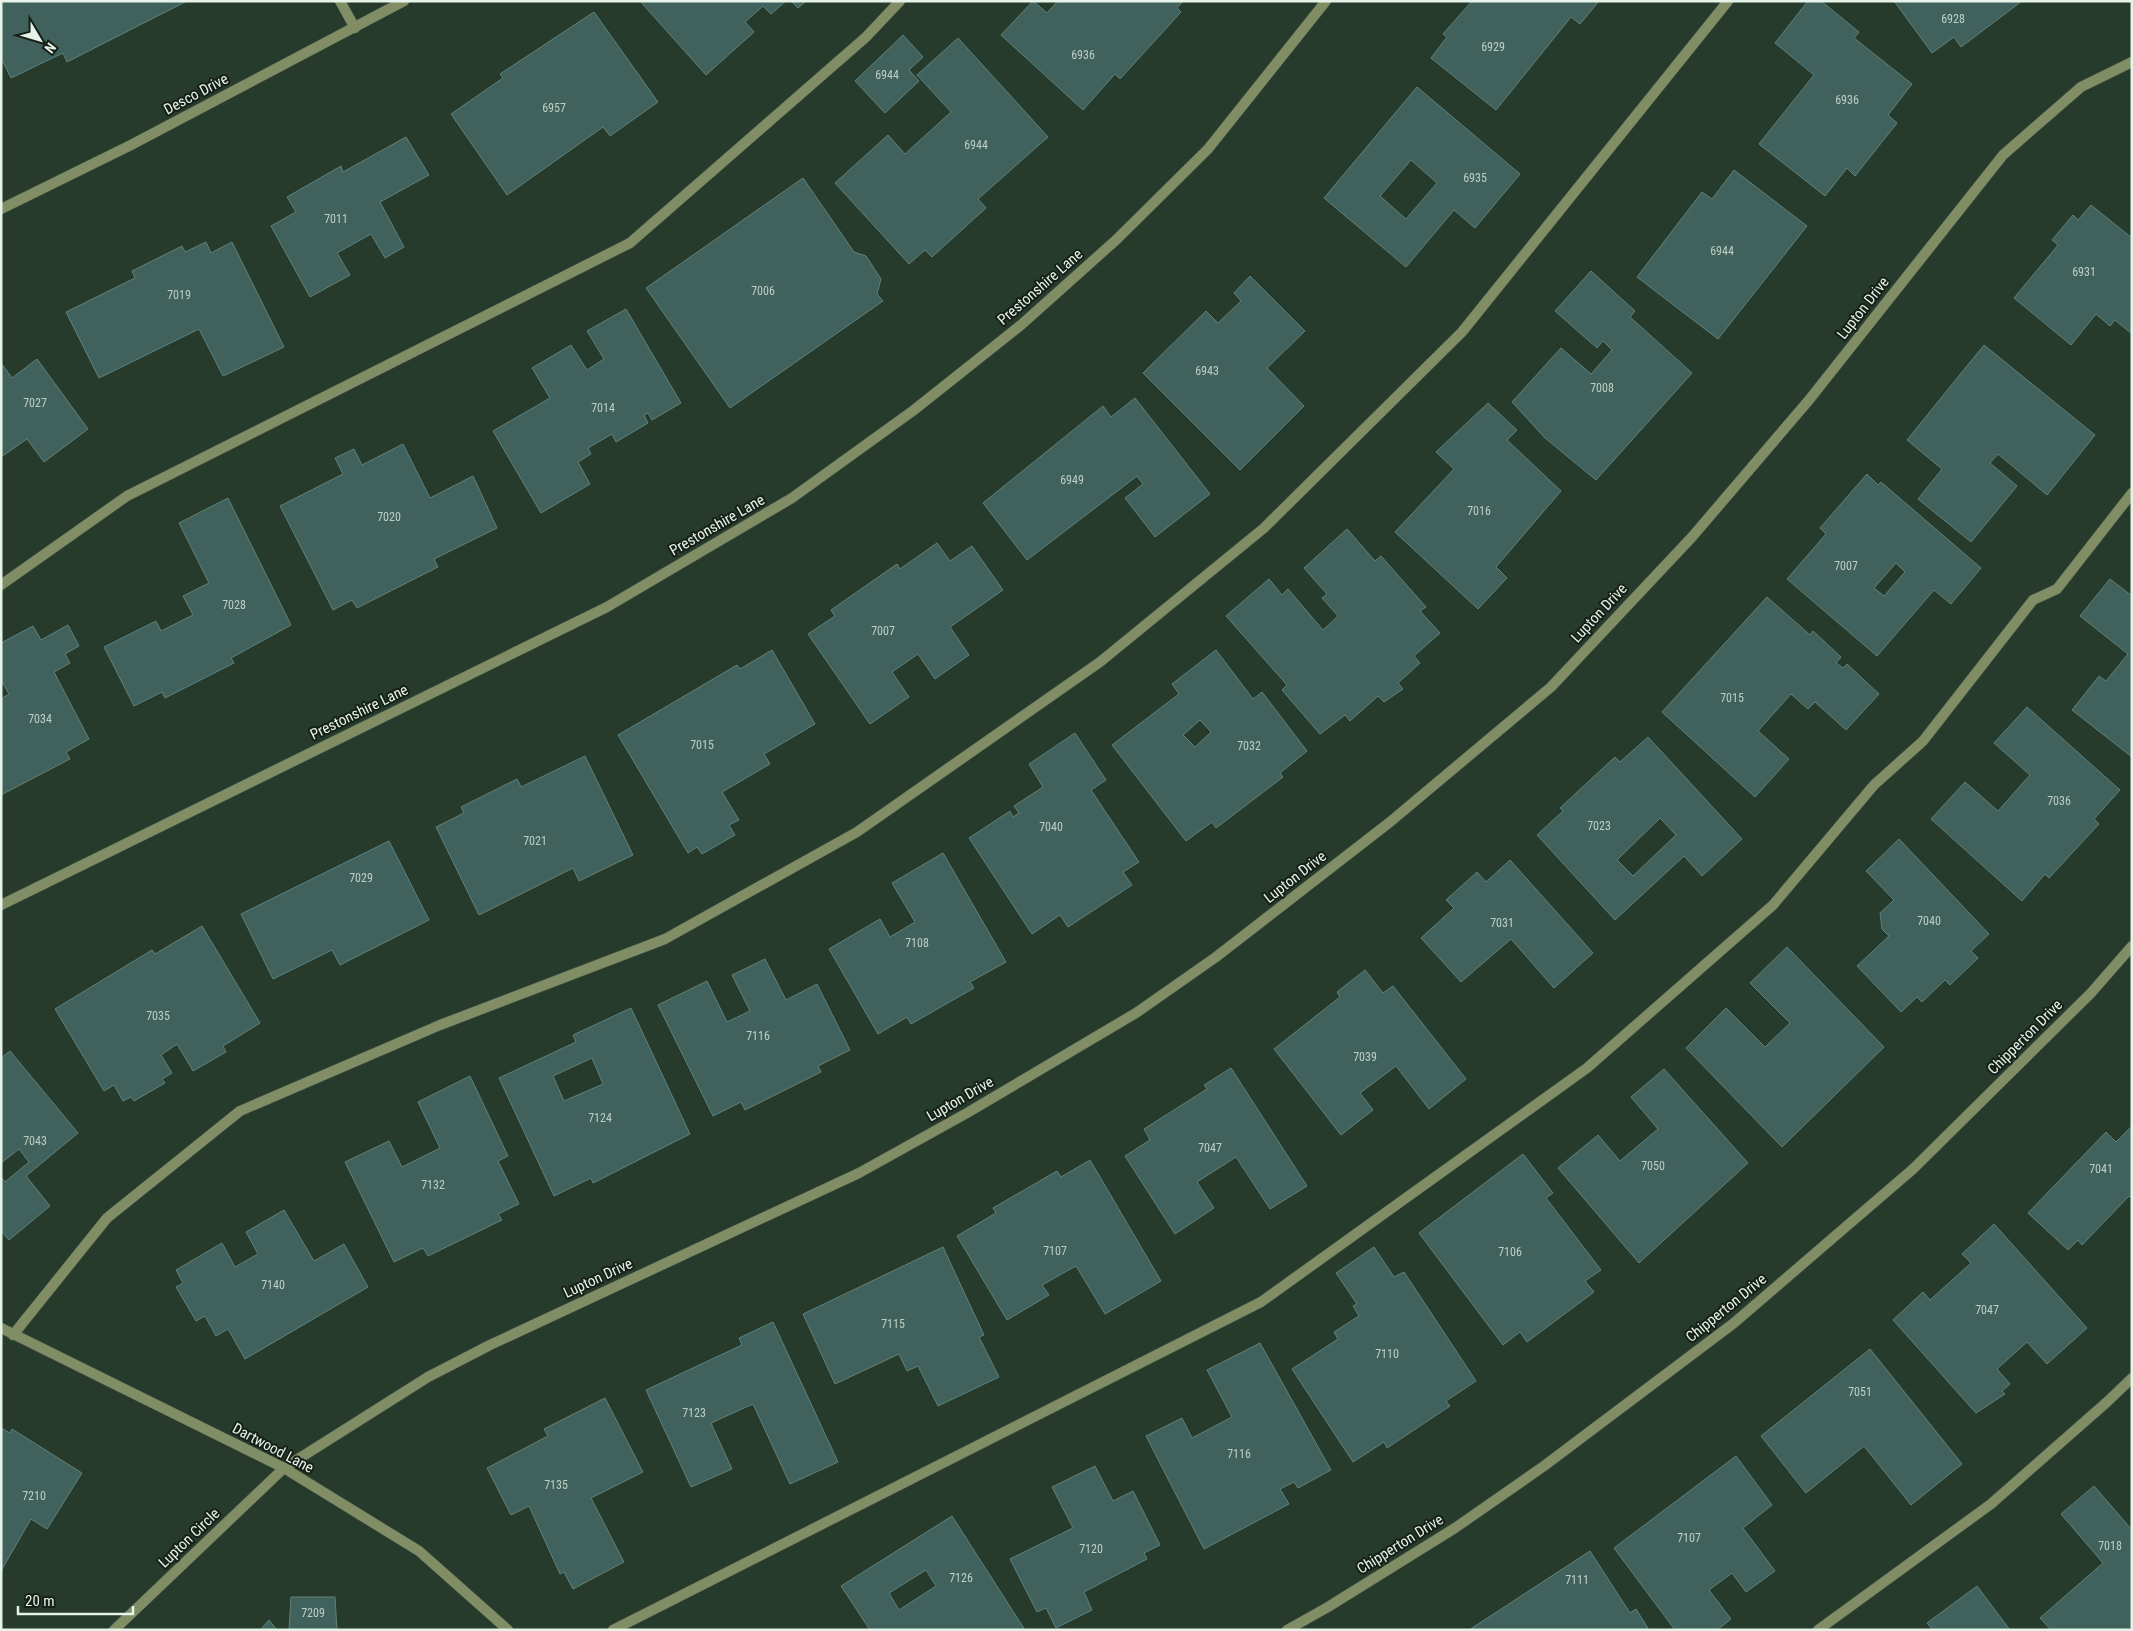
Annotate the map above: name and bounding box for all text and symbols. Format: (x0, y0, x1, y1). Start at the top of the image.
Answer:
house number: 6928 (1941, 12, 1965, 26)
north arrow (15, 15, 65, 65)
text: N (41, 40, 59, 56)
house number: 6929 (1481, 40, 1505, 54)
house number: 6936 (1071, 48, 1095, 62)
house number: 6944 (875, 68, 899, 82)
street label: Desco Drive (161, 70, 231, 118)
house number: 6936 (1835, 93, 1859, 107)
house number: 6957 (542, 101, 566, 115)
house number: 6944 (964, 138, 988, 152)
house number: 6935 (1463, 171, 1487, 185)
house number: 7011 (324, 212, 348, 226)
house number: 6944 (1710, 244, 1734, 258)
street label: Prestonshire Lane (994, 245, 1086, 329)
house number: 6931 (2072, 265, 2096, 279)
street label: Lupton Drive (1833, 273, 1893, 343)
house number: 7006 (751, 284, 775, 298)
house number: 7019 (167, 288, 191, 302)
house number: 6943 (1195, 364, 1219, 378)
house number: 7008 (1590, 381, 1614, 395)
house number: 7027 (23, 396, 47, 410)
house number: 7014 (591, 401, 615, 415)
house number: 6949 (1060, 473, 1084, 487)
street label: Prestonshire Lane (666, 491, 768, 559)
house number: 7016 (1467, 504, 1491, 518)
house number: 7020 (377, 510, 401, 524)
house number: 7007 (1834, 559, 1858, 573)
street label: Lupton Drive (1567, 580, 1631, 646)
house number: 7028 (222, 598, 246, 612)
house number: 7007 (871, 624, 895, 638)
street label: Prestonshire Lane (307, 681, 411, 743)
house number: 7015 (1720, 691, 1744, 705)
house number: 7034 (28, 712, 52, 726)
house number: 7015 (690, 738, 714, 752)
house number: 7032 (1237, 739, 1261, 753)
house number: 7036 (2047, 794, 2071, 808)
house number: 7023 (1587, 819, 1611, 833)
house number: 7040 (1039, 820, 1063, 834)
house number: 7021 (523, 834, 547, 848)
street label: Lupton Drive (1260, 847, 1330, 907)
house number: 7029 (349, 871, 373, 885)
house number: 7040 (1917, 914, 1941, 928)
house number: 7031 (1490, 916, 1514, 930)
house number: 7108 (905, 936, 929, 950)
street label: Chipperton Drive (1984, 996, 2066, 1078)
house number: 7035 (146, 1009, 170, 1023)
house number: 7116 (746, 1029, 770, 1043)
house number: 7039 (1353, 1050, 1377, 1064)
street label: Lupton Drive (923, 1073, 997, 1125)
house number: 7124 (588, 1111, 612, 1125)
house number: 7043 (23, 1134, 47, 1148)
house number: 7047 (1198, 1141, 1222, 1155)
house number: 7050 (1641, 1159, 1665, 1173)
house number: 7041 (2089, 1162, 2113, 1176)
house number: 7132 (421, 1178, 445, 1192)
house number: 7107 (1043, 1244, 1067, 1258)
house number: 7106 (1498, 1245, 1522, 1259)
street label: Lupton Drive (561, 1254, 635, 1302)
street label: Chipperton Drive (1682, 1270, 1770, 1346)
house number: 7140 (261, 1278, 285, 1292)
house number: 7047 (1975, 1303, 1999, 1317)
house number: 7115 (881, 1317, 905, 1331)
house number: 7110 (1375, 1347, 1399, 1361)
house number: 7051 (1848, 1385, 1872, 1399)
house number: 7123 (682, 1406, 706, 1420)
street label: Dartwood Lane (229, 1419, 317, 1477)
house number: 7116 (1227, 1447, 1251, 1461)
house number: 7135 (544, 1478, 568, 1492)
house number: 7210 (22, 1489, 46, 1503)
street label: Lupton Circle (155, 1505, 223, 1571)
street label: Chipperton Drive (1353, 1510, 1447, 1578)
house number: 7107 (1677, 1531, 1701, 1545)
house number: 7018 (2098, 1539, 2122, 1553)
house number: 7120 (1079, 1542, 1103, 1556)
house number: 7126 (949, 1571, 973, 1585)
house number: 7111 (1565, 1573, 1589, 1587)
scale bar (18, 1584, 132, 1616)
text: 20 m (25, 1592, 55, 1610)
house number: 7209 (301, 1606, 325, 1620)

